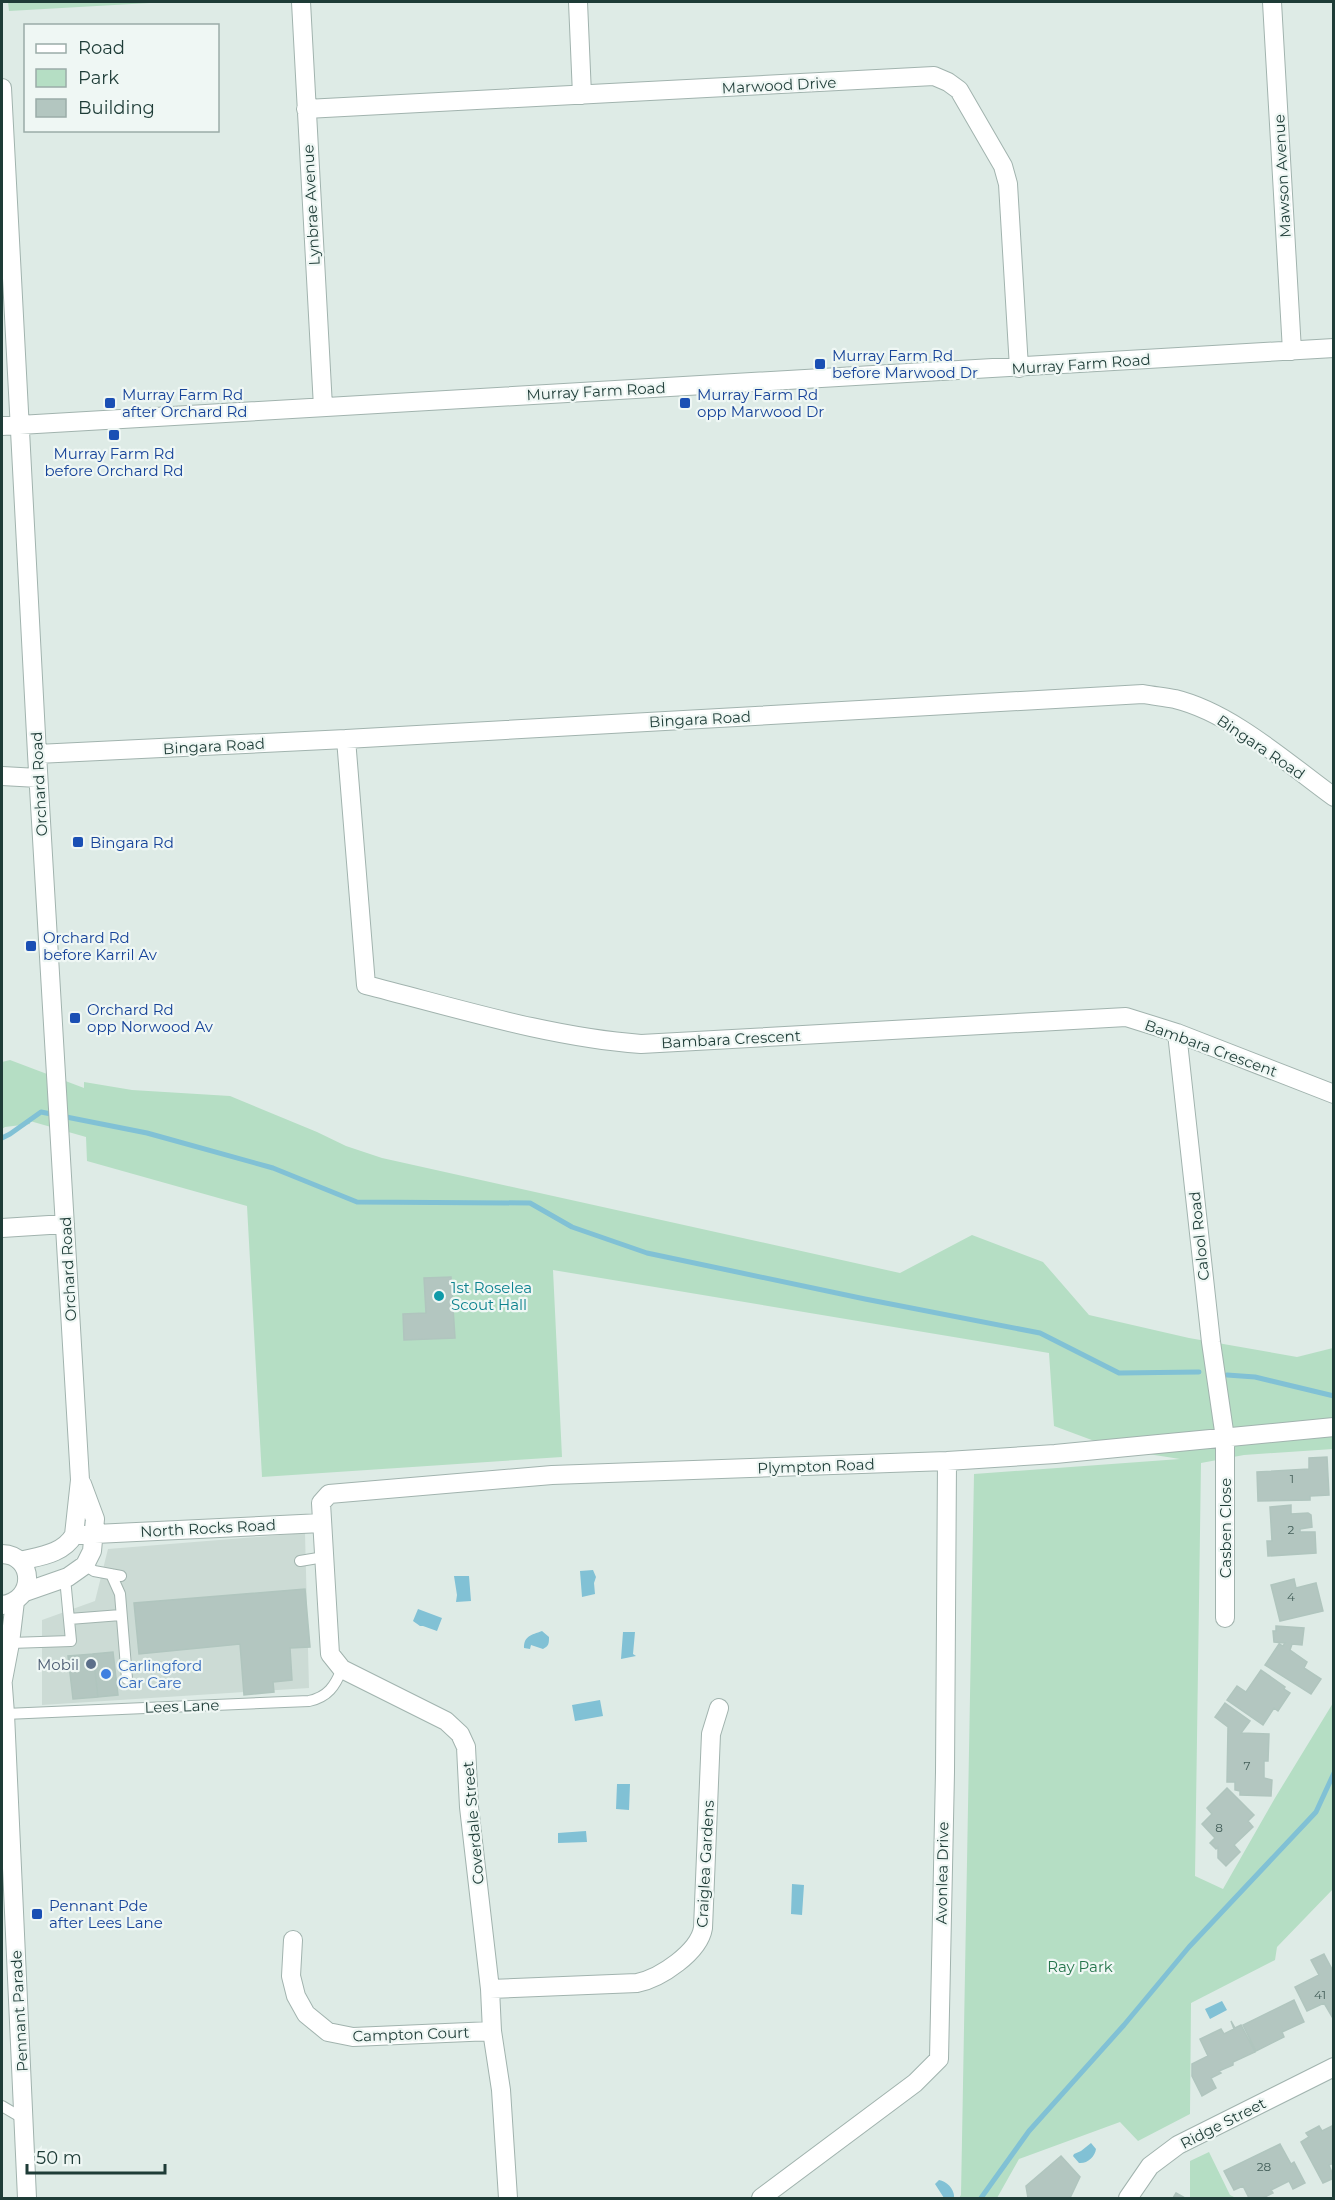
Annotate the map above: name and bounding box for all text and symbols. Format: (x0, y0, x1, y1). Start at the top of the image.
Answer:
legend (24, 24, 219, 132)
text: Road (78, 37, 125, 59)
text: Park (78, 67, 119, 89)
street label: Marwood Drive (721, 73, 837, 97)
text: Building (78, 97, 155, 119)
street label: Mawson Avenue (1269, 114, 1295, 238)
street label: Lynbrae Avenue (298, 144, 324, 266)
place label: Murray Farm Rd before Marwood Dr (832, 346, 978, 382)
street label: Murray Farm Road (1011, 350, 1151, 378)
marker: Murray Farm Rd before Marwood Dr (813, 357, 827, 371)
street label: Murray Farm Road (526, 378, 666, 404)
place label: Murray Farm Rd after Orchard Rd (122, 385, 247, 421)
place label: Murray Farm Rd opp Marwood Dr (697, 385, 824, 421)
marker: Murray Farm Rd after Orchard Rd (103, 396, 117, 410)
marker: Murray Farm Rd opp Marwood Dr (678, 396, 692, 410)
marker: Murray Farm Rd before Orchard Rd (107, 428, 121, 442)
place label: Murray Farm Rd before Orchard Rd (44, 444, 184, 480)
street label: Bingara Road (649, 707, 751, 731)
street label: Bingara Road (1213, 711, 1309, 783)
street label: Orchard Road (27, 731, 51, 837)
street label: Bingara Road (163, 734, 265, 758)
place label: Bingara Rd (90, 833, 174, 852)
marker: Bingara Rd (71, 835, 85, 849)
place label: Orchard Rd before Karril Av (43, 928, 158, 964)
marker: Orchard Rd before Karril Av (24, 939, 38, 953)
place label: Orchard Rd opp Norwood Av (87, 1000, 214, 1036)
marker: Orchard Rd opp Norwood Av (68, 1011, 82, 1025)
street label: Bambara Crescent (1142, 1015, 1280, 1081)
street label: Bambara Crescent (661, 1026, 801, 1052)
street label: Calool Road (1185, 1191, 1213, 1281)
street label: Orchard Road (56, 1216, 80, 1322)
place label: 1st Roselea Scout Hall (451, 1278, 532, 1314)
marker: 1st Roselea Scout Hall (432, 1289, 446, 1303)
street label: Plympton Road (757, 1454, 875, 1478)
house number: 1 (1290, 1471, 1294, 1486)
street label: Casben Close (1216, 1478, 1235, 1578)
street label: North Rocks Road (140, 1515, 276, 1541)
house number: 2 (1288, 1522, 1295, 1537)
house number: 4 (1287, 1589, 1295, 1604)
place label: Mobil (37, 1655, 79, 1674)
place label: Carlingford Car Care (118, 1656, 202, 1692)
marker: Mobil (84, 1657, 98, 1671)
marker: Carlingford Car Care (99, 1667, 113, 1681)
street label: Lees Lane (144, 1695, 220, 1717)
house number: 7 (1243, 1758, 1251, 1773)
street label: Coverdale Street (458, 1761, 488, 1885)
street label: Craiglea Gardens (692, 1800, 718, 1928)
house number: 8 (1215, 1820, 1223, 1835)
street label: Avonlea Drive (932, 1821, 952, 1925)
place label: Pennant Pde after Lees Lane (49, 1896, 163, 1932)
marker: Pennant Pde after Lees Lane (30, 1907, 44, 1921)
street label: Pennant Parade (6, 1950, 32, 2072)
park label: Ray Park (1047, 1957, 1113, 1976)
house number: 41 (1314, 1987, 1326, 2002)
street label: Campton Court (352, 2022, 470, 2046)
street label: Ridge Street (1177, 2093, 1269, 2153)
scale bar (27, 2137, 165, 2175)
text: 50 m (36, 2147, 82, 2169)
house number: 28 (1257, 2159, 1272, 2174)

